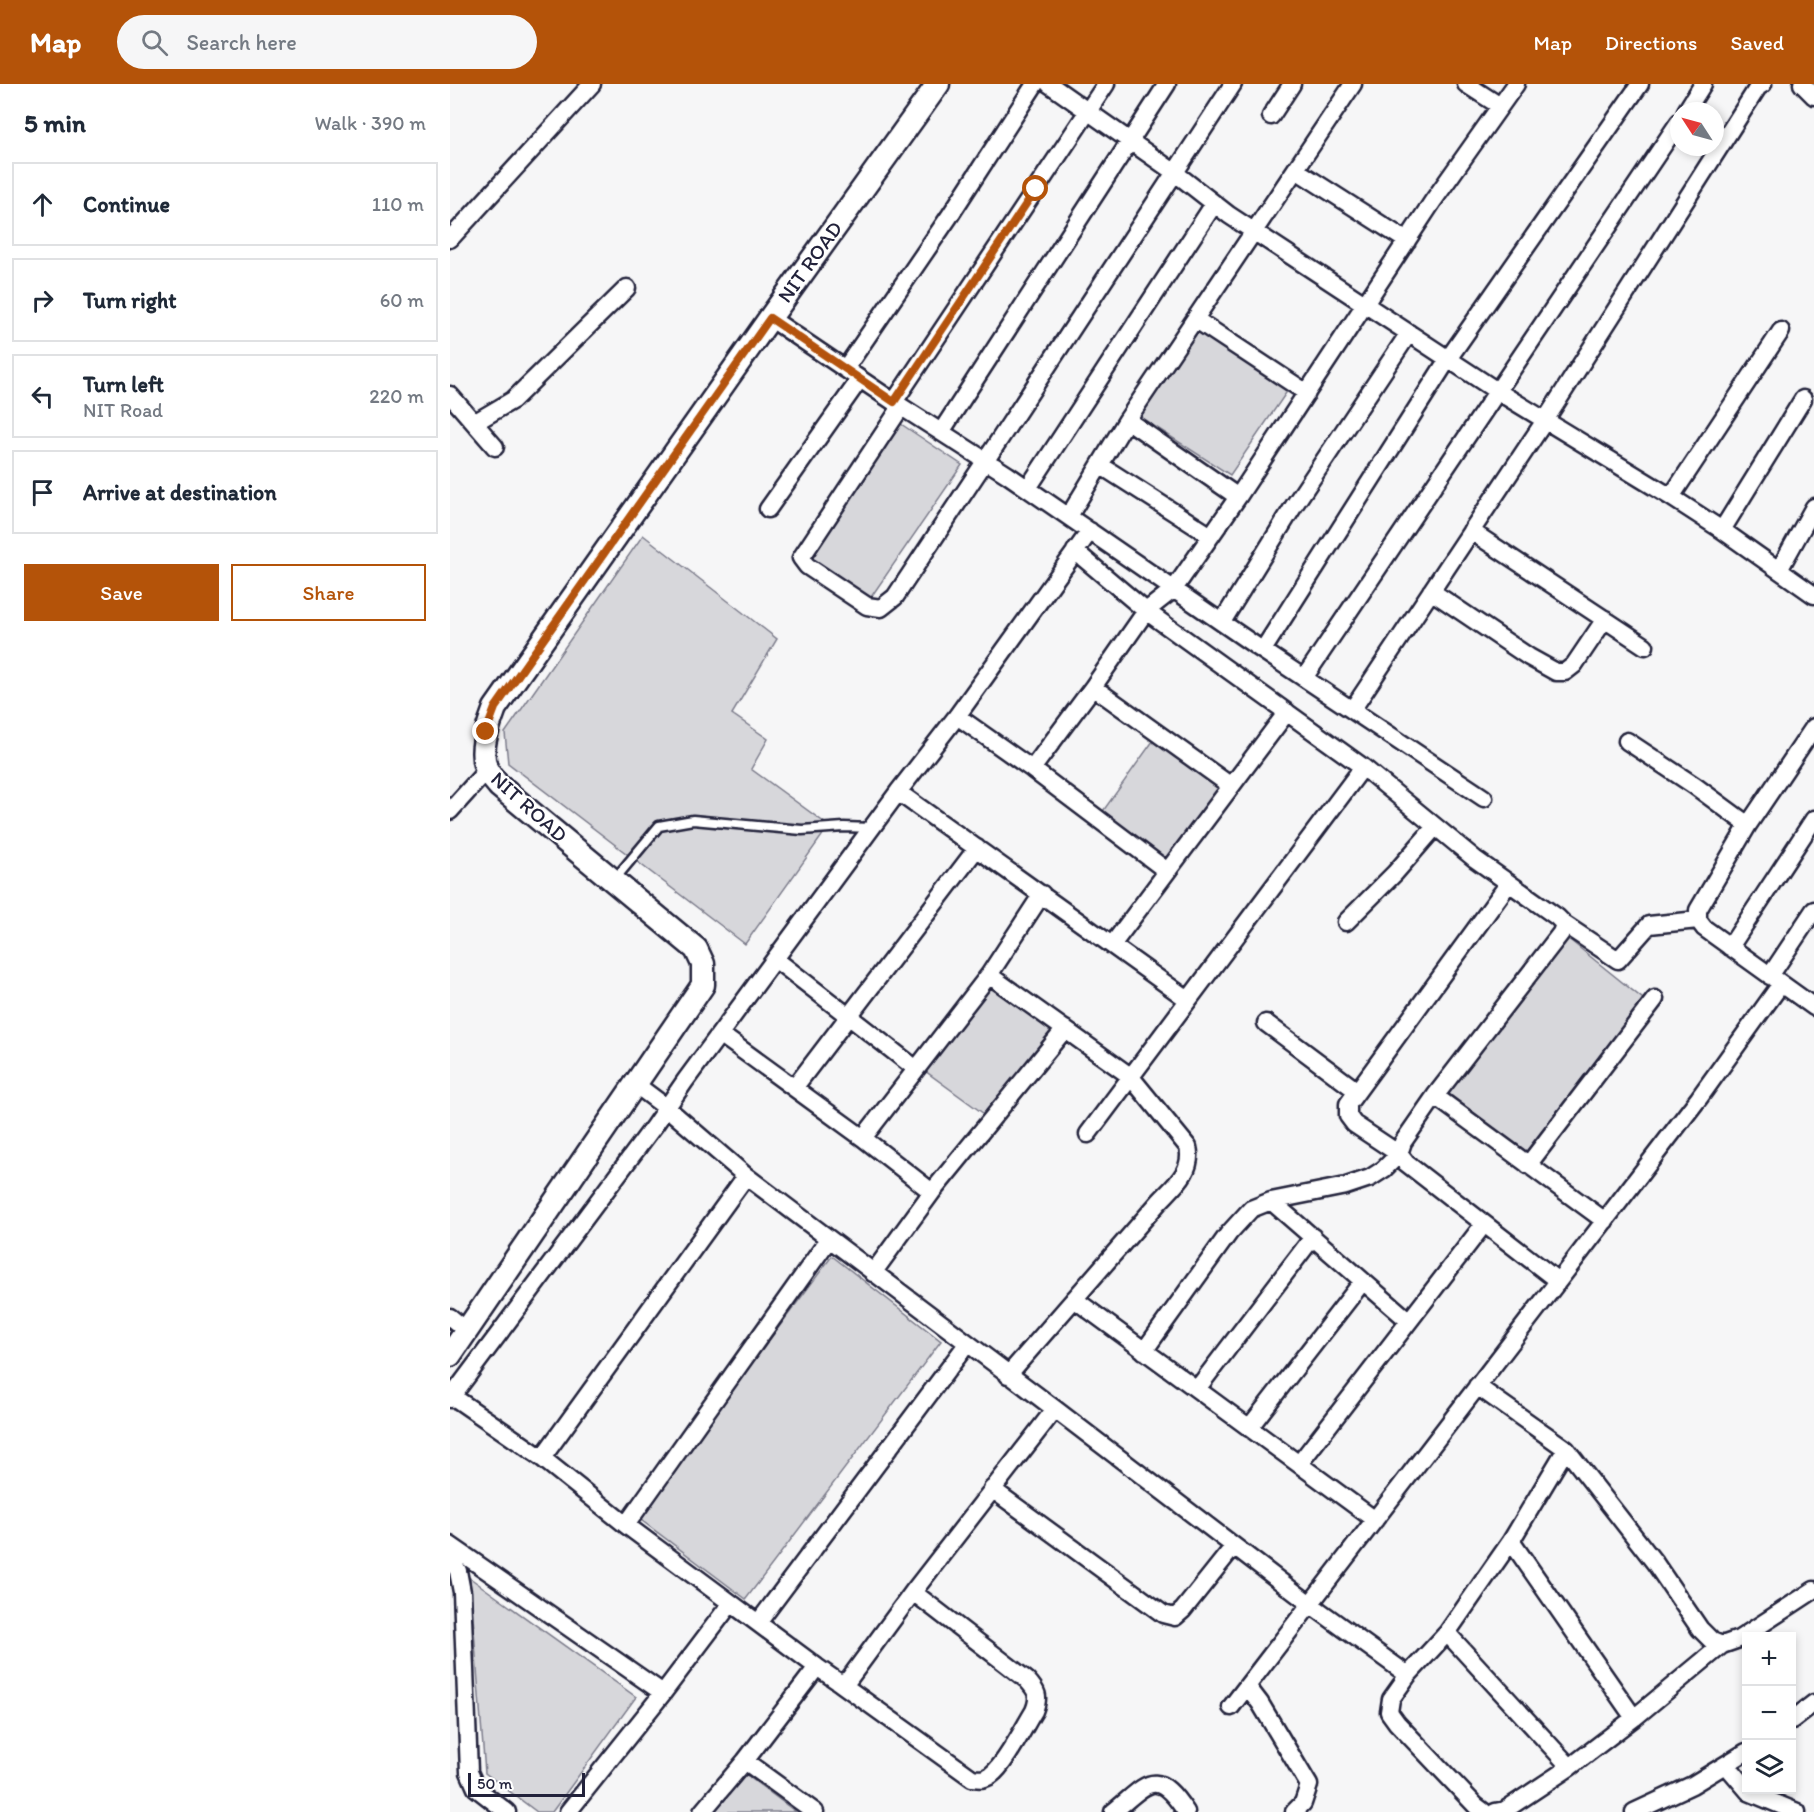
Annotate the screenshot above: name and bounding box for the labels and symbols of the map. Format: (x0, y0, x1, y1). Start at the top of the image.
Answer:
north arrow (1670, 102, 1724, 156)
route start (1022, 175, 1048, 201)
street label: NIT ROAD (772, 216, 847, 307)
route end (472, 718, 498, 744)
street label: NIT ROAD (486, 766, 573, 847)
scale bar (468, 1770, 585, 1798)

